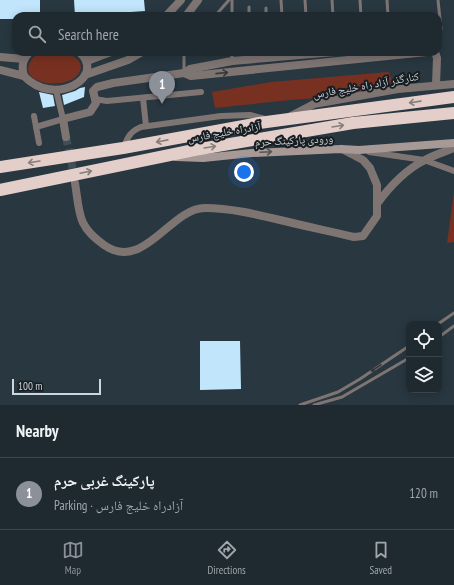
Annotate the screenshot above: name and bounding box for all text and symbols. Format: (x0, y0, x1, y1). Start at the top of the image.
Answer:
search box (12, 12, 442, 56)
icon: search (26, 23, 48, 45)
text: Search here (58, 25, 119, 44)
one-way arrow (215, 69, 228, 77)
street label: کنارگذر آزاد راه خلیج فارس (312, 69, 420, 101)
pin: 1 (149, 71, 175, 104)
one-way arrow (409, 98, 422, 106)
street label: آزادراه خلیج فارس (186, 119, 262, 145)
one-way arrow (331, 122, 344, 130)
street label: ورودی پارکینگ حرم (254, 131, 334, 149)
one-way arrow (156, 137, 169, 145)
one-way arrow (203, 143, 216, 151)
one-way arrow (259, 148, 272, 156)
one-way arrow (28, 158, 41, 166)
your location (234, 162, 254, 182)
one-way arrow (79, 167, 92, 175)
map controls (406, 321, 442, 393)
button: locate (406, 321, 442, 357)
button: layers (406, 357, 442, 393)
one-way arrow (371, 364, 382, 372)
scale bar (12, 377, 101, 396)
text: 100 m (18, 379, 42, 393)
text: Nearby (16, 420, 59, 442)
text: پارکینگ غربی حرم (54, 471, 155, 490)
text: 1 (26, 485, 32, 502)
text: 120 m (409, 485, 438, 502)
text: Parking · آزادراه خلیج فارس (54, 497, 183, 514)
tab: Map (62, 539, 84, 577)
tab: Directions (208, 539, 246, 577)
tab: Saved (369, 539, 392, 577)

